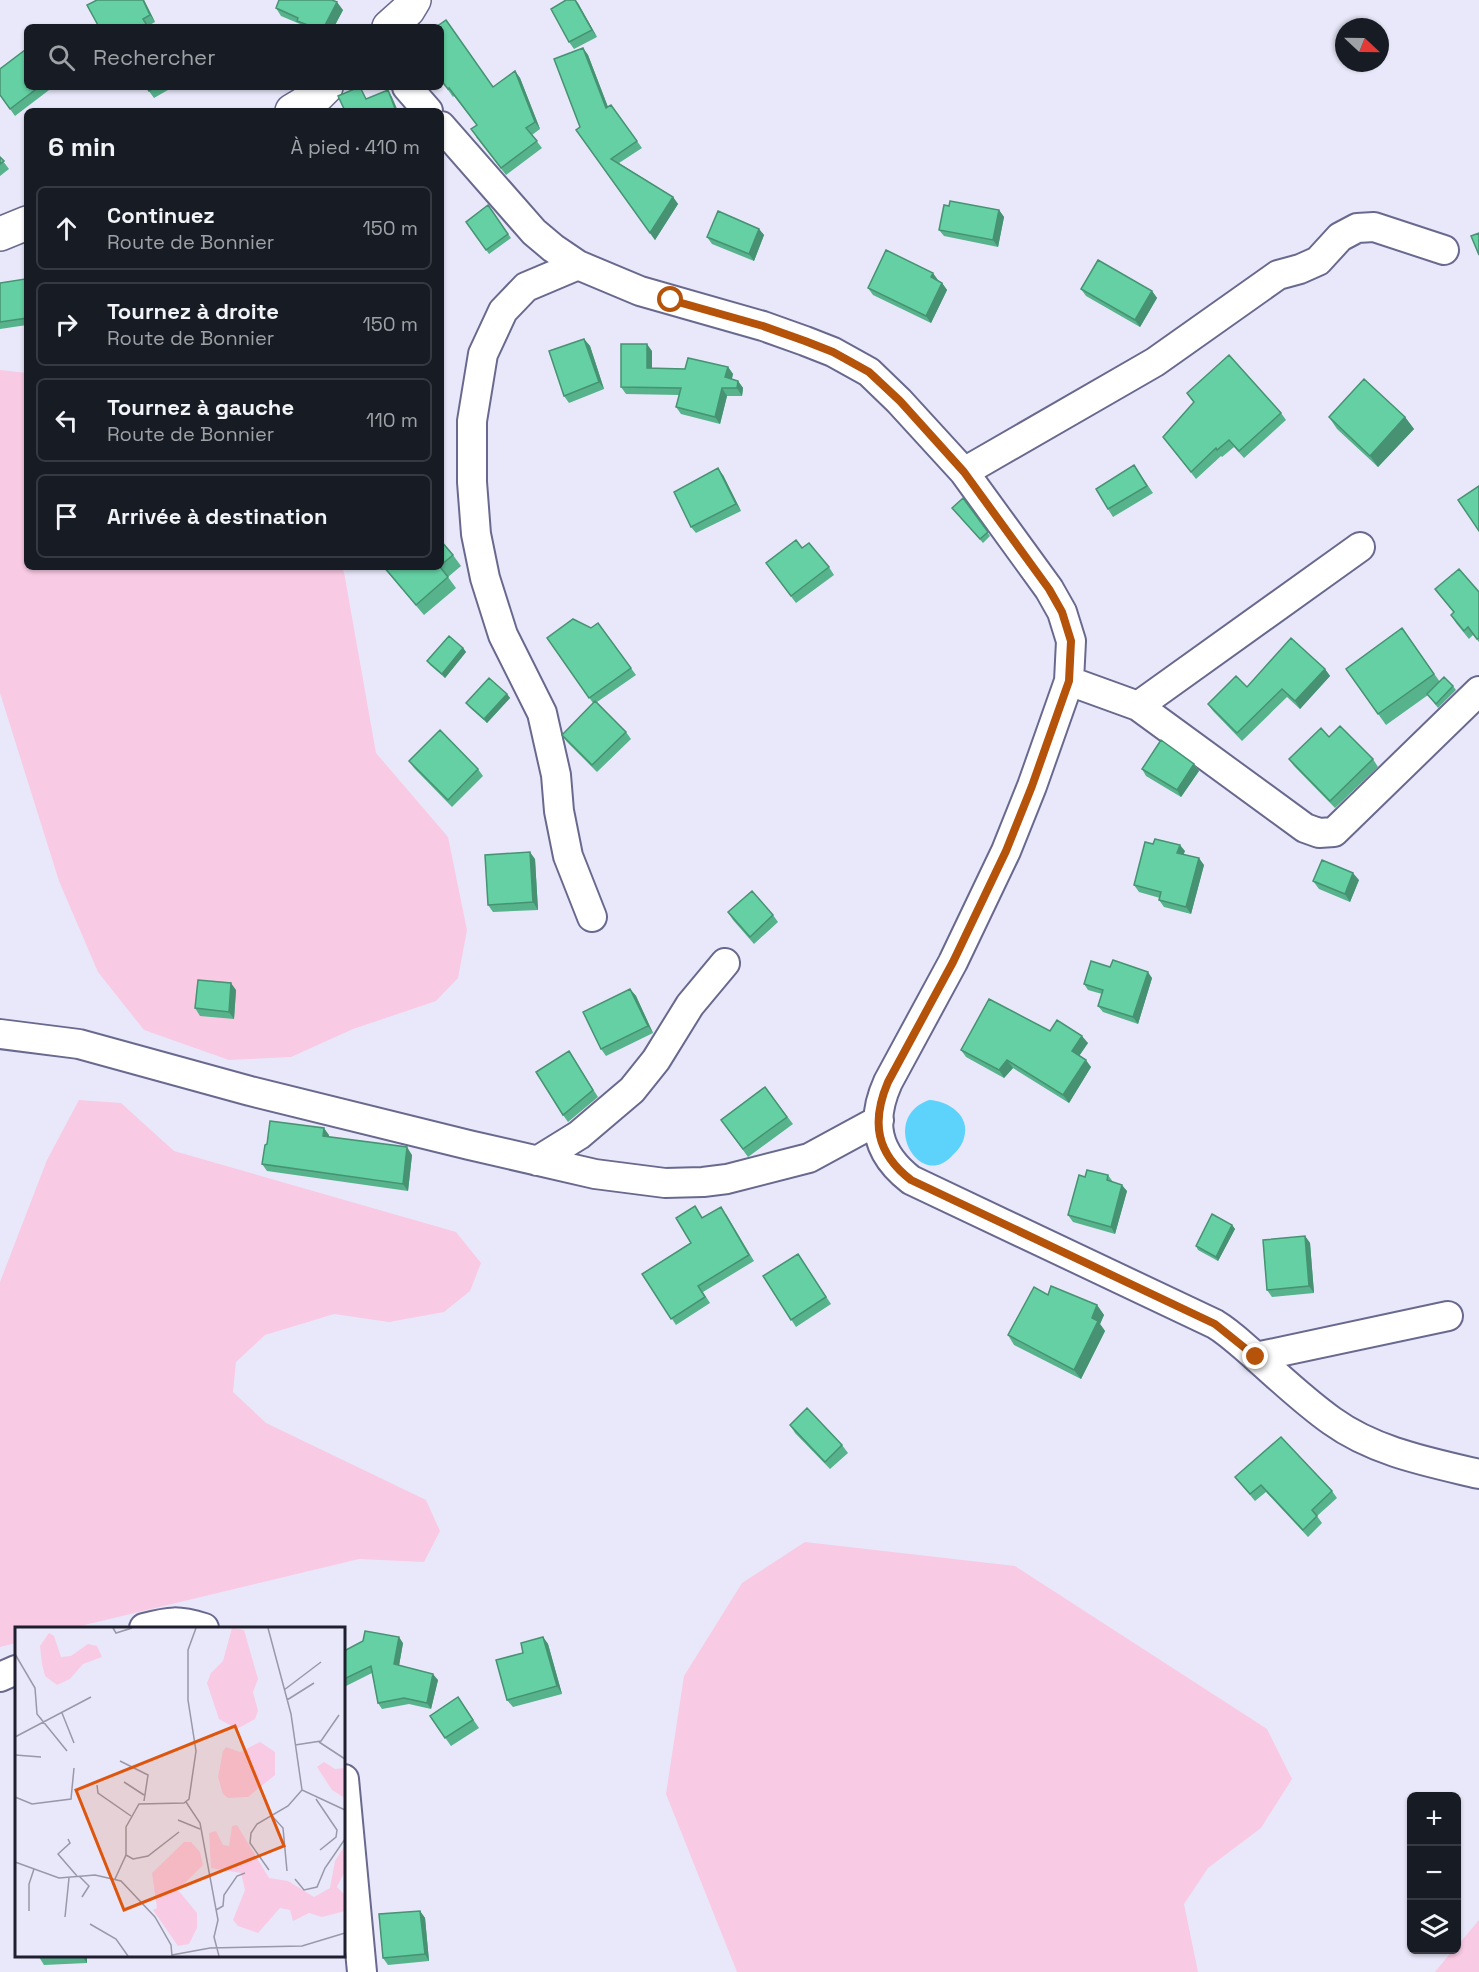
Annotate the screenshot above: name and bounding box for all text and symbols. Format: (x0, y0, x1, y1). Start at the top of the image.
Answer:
north arrow (1335, 18, 1389, 72)
search box (24, 24, 444, 90)
icon: search (45, 41, 78, 74)
text: Rechercher (93, 43, 215, 71)
text: 6 min (48, 130, 116, 164)
text: À pied · 410 m (290, 134, 420, 160)
text: Continuez (107, 201, 215, 229)
icon: ahead (50, 212, 83, 245)
text: 150 m (363, 215, 418, 241)
text: Route de Bonnier (107, 229, 274, 255)
route start (657, 286, 683, 312)
text: Tournez à droite (107, 297, 279, 325)
icon: right (50, 308, 83, 341)
text: 150 m (363, 311, 418, 337)
text: Route de Bonnier (107, 325, 274, 351)
text: Tournez à gauche (107, 393, 294, 421)
icon: left (50, 404, 83, 437)
text: 110 m (366, 407, 418, 433)
text: Route de Bonnier (107, 421, 274, 447)
icon: arrive (50, 500, 83, 533)
text: Arrivée à destination (107, 502, 328, 530)
route end (1242, 1343, 1268, 1369)
inset map (15, 1627, 345, 1957)
map controls (1407, 1792, 1461, 1954)
button: + (1407, 1792, 1461, 1846)
button: − (1407, 1846, 1461, 1900)
button: layers (1407, 1900, 1461, 1954)

